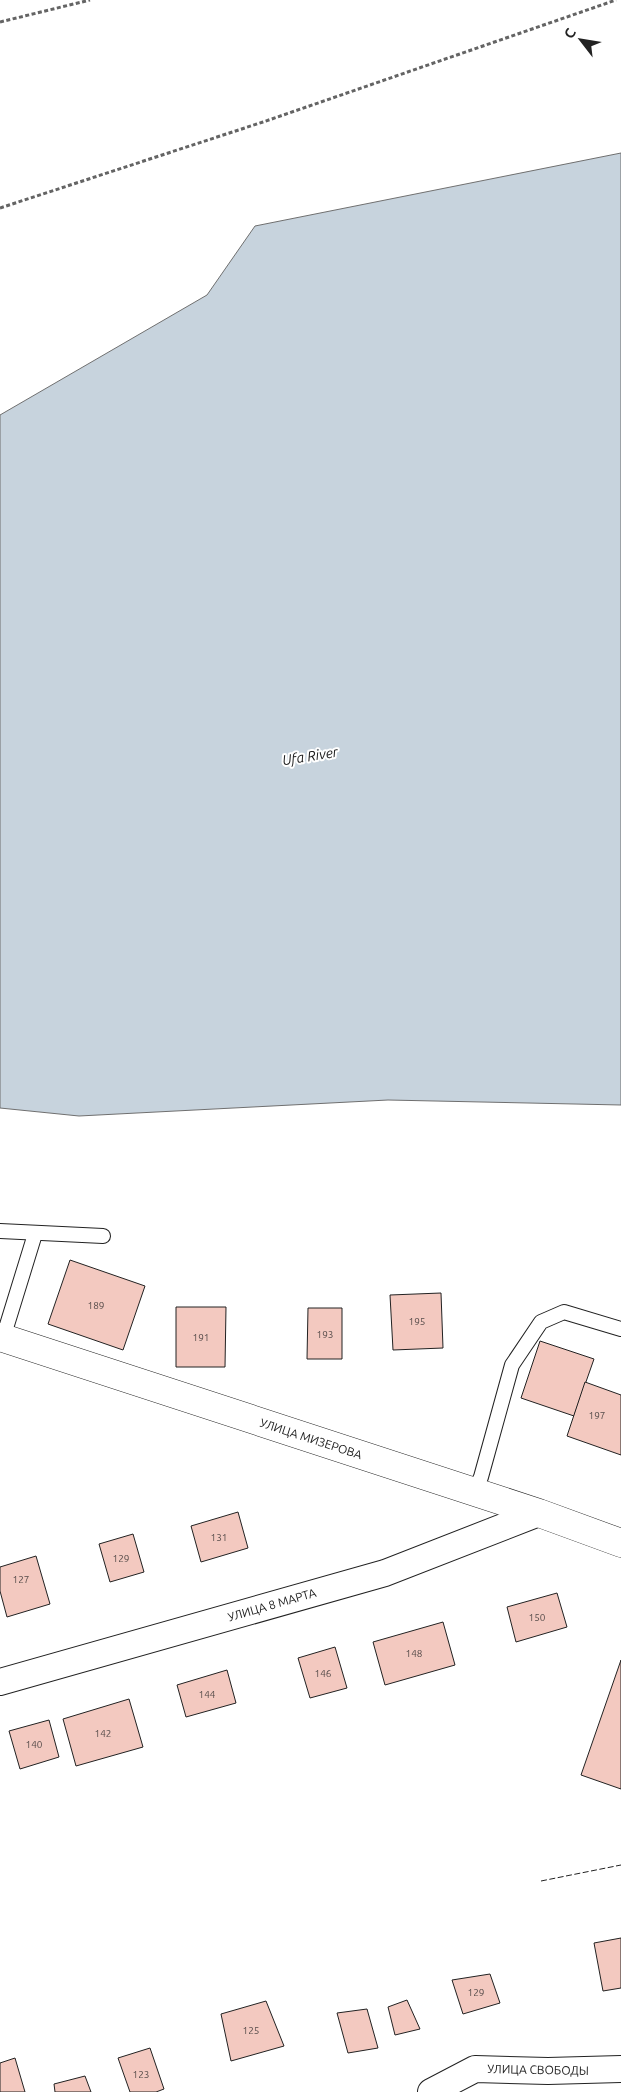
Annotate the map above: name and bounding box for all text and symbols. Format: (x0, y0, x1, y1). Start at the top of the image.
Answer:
north arrow (556, 15, 606, 65)
text: С (561, 25, 579, 41)
water label: Ufa River (281, 744, 340, 768)
house number: 189 (88, 1300, 104, 1311)
house number: 195 (409, 1316, 425, 1327)
house number: 193 (317, 1329, 333, 1340)
house number: 191 (193, 1332, 209, 1343)
house number: 197 (589, 1410, 605, 1421)
street label: УЛИЦА МИЗЕРОВА (258, 1416, 364, 1461)
house number: 131 (211, 1532, 227, 1543)
house number: 129 (113, 1553, 129, 1564)
house number: 127 (13, 1574, 29, 1585)
street label: УЛИЦА 8 МАРТА (226, 1586, 318, 1623)
house number: 150 (529, 1612, 546, 1623)
house number: 148 (406, 1648, 423, 1659)
house number: 146 (315, 1668, 332, 1679)
house number: 144 (199, 1689, 216, 1700)
house number: 142 (95, 1728, 111, 1739)
house number: 140 (26, 1739, 43, 1750)
house number: 129 (468, 1987, 484, 1998)
house number: 125 (243, 2025, 259, 2036)
street label: УЛИЦА СВОБОДЫ (487, 2062, 589, 2077)
house number: 123 (133, 2069, 149, 2080)

